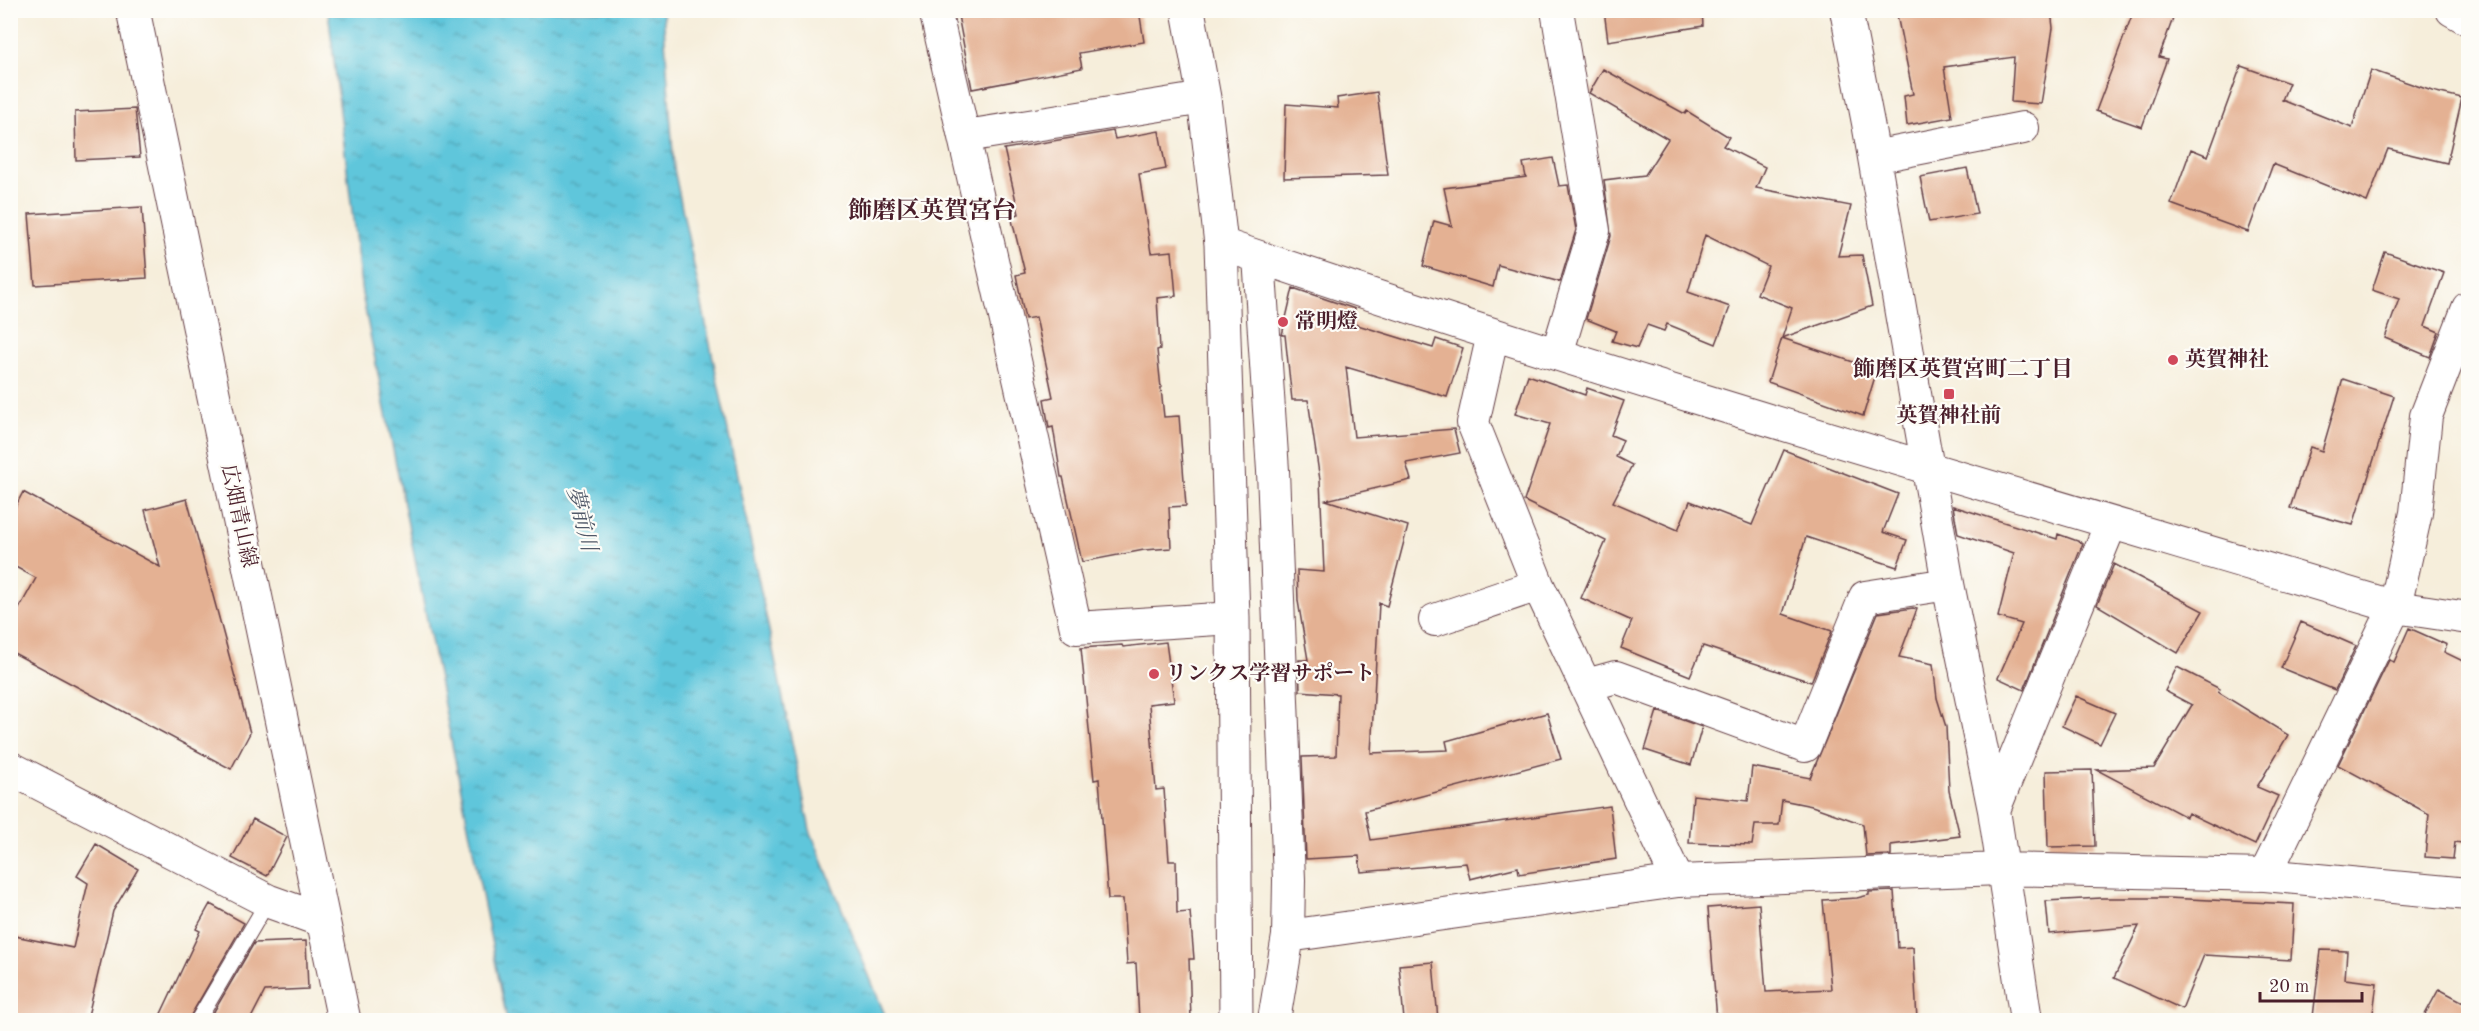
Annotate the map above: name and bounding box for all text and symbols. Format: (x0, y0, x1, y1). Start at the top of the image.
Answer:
district label: 飾磨区英賀宮台 (848, 197, 1016, 224)
place label: 常明燈 (1295, 310, 1358, 333)
marker: 常明燈 (1276, 315, 1290, 329)
place label: 英賀神社 (2185, 348, 2269, 371)
marker: 英賀神社 (2166, 353, 2180, 367)
district label: 飾磨区英賀宮町二丁目 (1853, 357, 2073, 381)
marker: 英賀神社前 (1942, 387, 1956, 401)
place label: 英賀神社前 (1897, 404, 2002, 427)
street label: 広畑青山線 (217, 462, 261, 570)
water label: 夢前川 (562, 484, 602, 556)
place label: リンクス学習サポート (1166, 662, 1375, 685)
marker: リンクス学習サポート (1147, 667, 1161, 681)
scale bar (2260, 965, 2362, 1003)
text: 20 m (2269, 978, 2309, 996)

